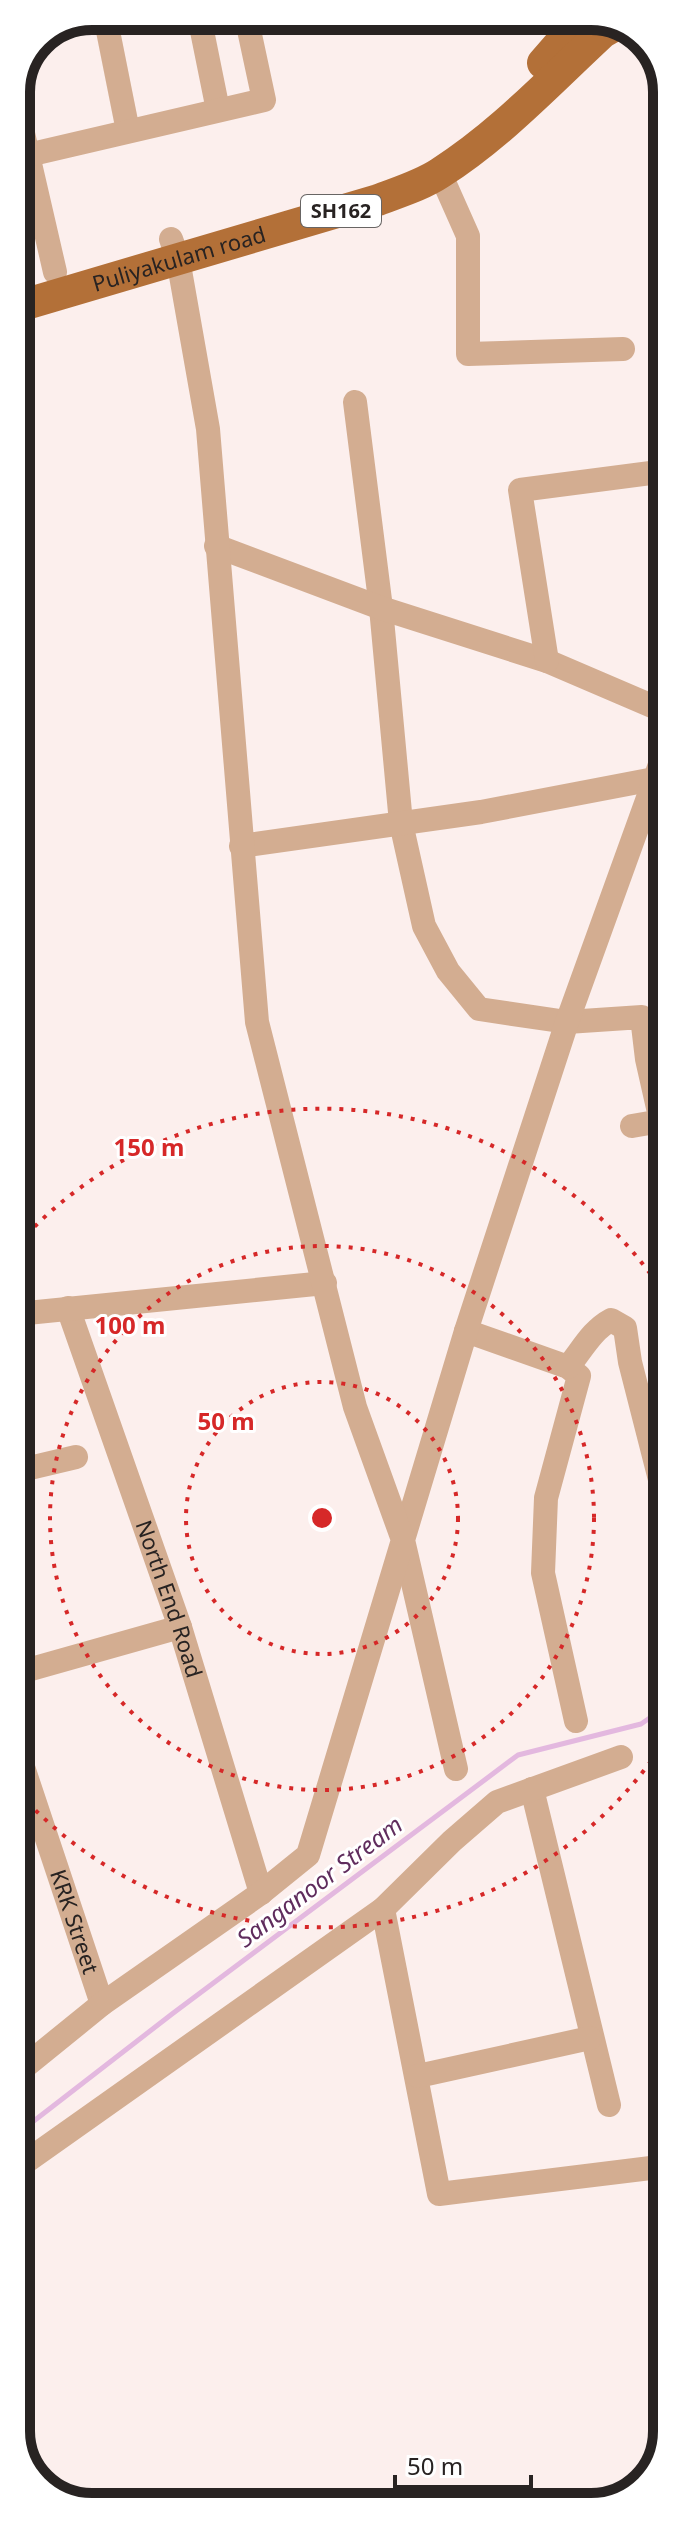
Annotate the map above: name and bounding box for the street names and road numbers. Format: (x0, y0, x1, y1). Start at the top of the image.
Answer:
road number: SH162 (301, 195, 381, 227)
street label: Puliyakulam road (88, 218, 269, 298)
street label: North End Road (130, 1516, 210, 1681)
street label: KRK Street (44, 1865, 107, 1977)

